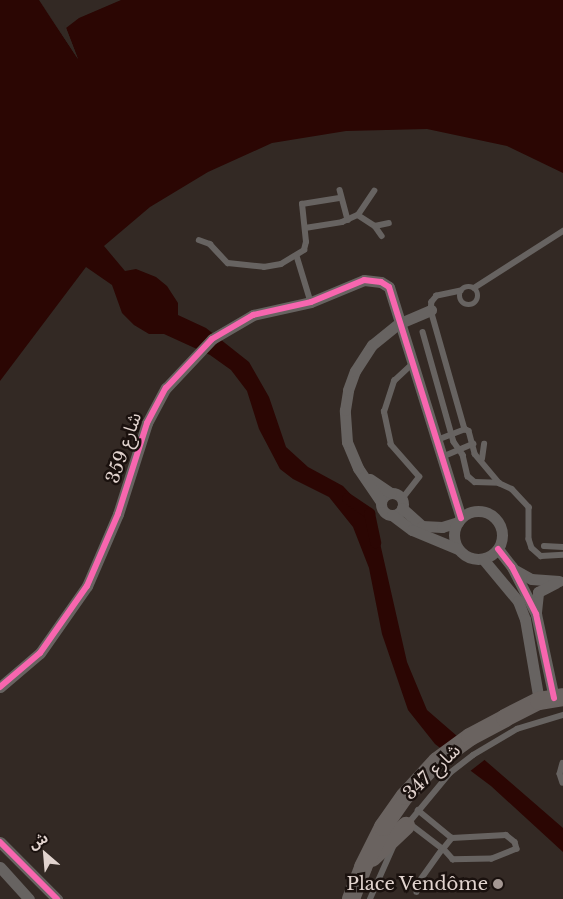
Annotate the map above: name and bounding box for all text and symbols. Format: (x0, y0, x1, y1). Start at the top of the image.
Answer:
street label: شارع 359 (102, 410, 146, 486)
street label: شارع 347 (399, 740, 465, 804)
text: ش (26, 828, 51, 853)
north arrow (20, 829, 70, 879)
place label: Place Vendôme (346, 873, 488, 895)
marker: Place Vendôme (492, 878, 504, 890)

